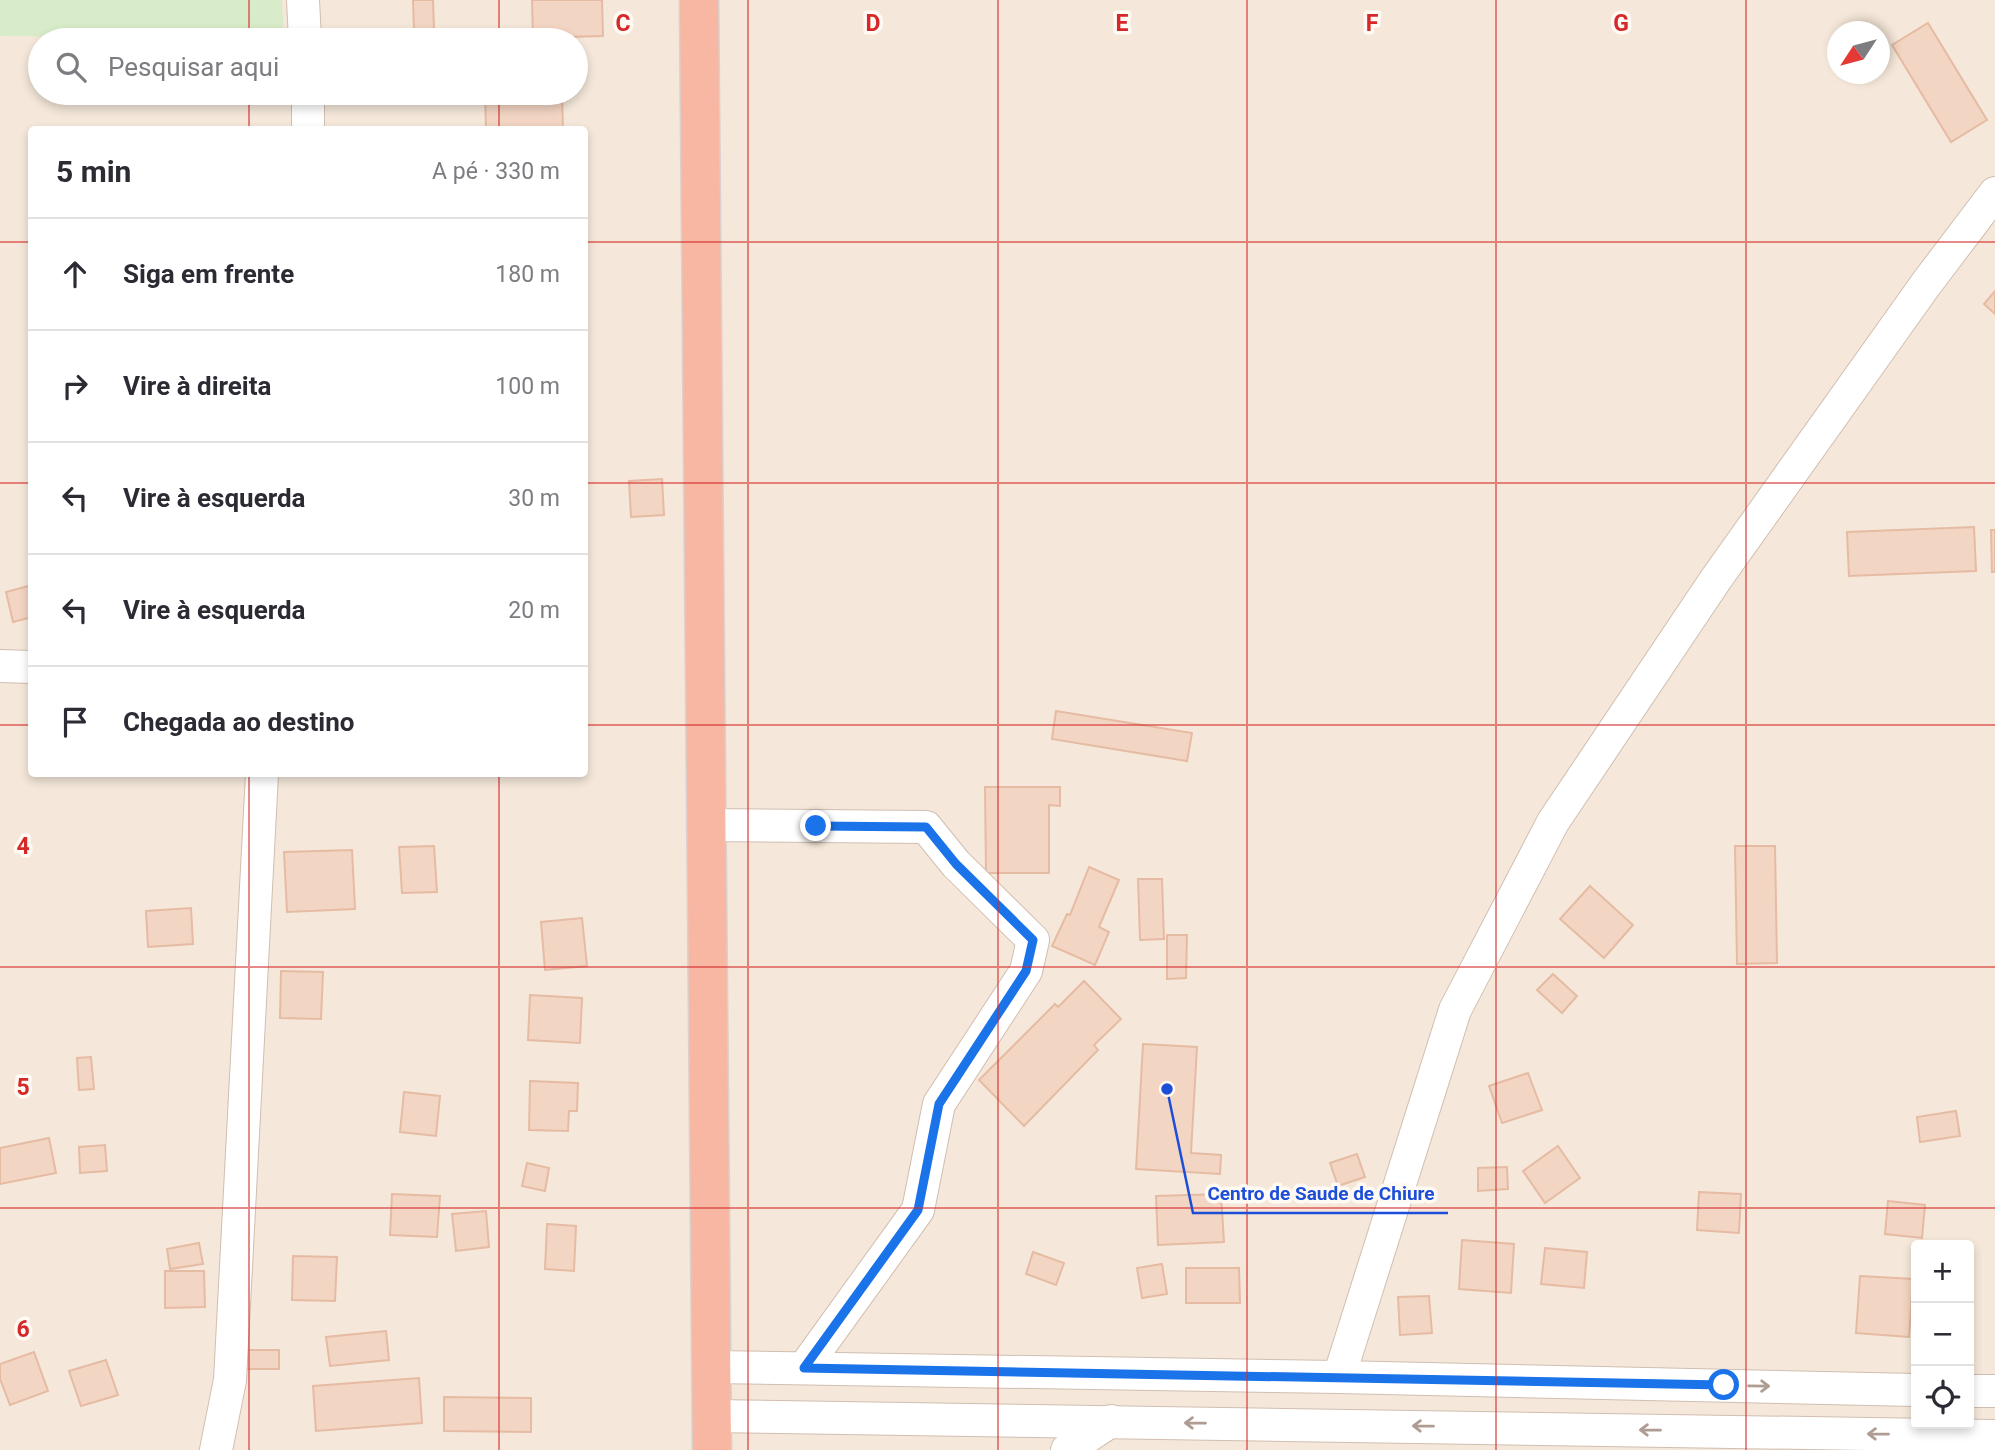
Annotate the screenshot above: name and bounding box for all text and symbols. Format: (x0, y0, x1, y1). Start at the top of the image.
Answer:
text: C (615, 10, 631, 37)
text: D (866, 10, 880, 37)
text: E (1116, 10, 1129, 37)
text: F (1366, 10, 1379, 37)
text: G (1613, 10, 1629, 37)
north arrow (1827, 21, 1890, 84)
search box (28, 28, 588, 105)
icon: search (52, 48, 90, 86)
text: Pesquisar aqui (108, 52, 279, 82)
text: 5 min (56, 154, 131, 189)
text: A pé · 330 m (432, 158, 560, 185)
icon: ahead (56, 255, 94, 293)
text: Siga em frente (123, 259, 294, 289)
text: 180 m (495, 261, 560, 288)
icon: right (56, 367, 94, 405)
text: Vire à direita (123, 371, 271, 401)
text: 100 m (495, 373, 560, 400)
icon: left (56, 479, 94, 517)
text: Vire à esquerda (123, 483, 306, 513)
text: 30 m (508, 485, 560, 512)
icon: left (56, 591, 94, 629)
text: Vire à esquerda (123, 595, 306, 625)
text: 20 m (508, 597, 560, 624)
icon: arrive (56, 703, 94, 741)
text: Chegada ao destino (123, 707, 354, 737)
route end (800, 810, 831, 841)
text: 4 (16, 833, 30, 860)
text: 5 (16, 1074, 30, 1101)
callout: Centro de Saude de Chiure (1193, 1173, 1448, 1213)
text: Centro de Saude de Chiure (1207, 1182, 1435, 1205)
map controls (1911, 1240, 1974, 1429)
button: + (1911, 1240, 1974, 1303)
button: − (1911, 1303, 1974, 1366)
text: 6 (16, 1316, 30, 1343)
button: locate (1911, 1366, 1974, 1429)
route start (1708, 1369, 1739, 1400)
one-way arrow (1747, 1379, 1770, 1393)
one-way arrow (1184, 1416, 1207, 1430)
one-way arrow (1412, 1420, 1435, 1433)
one-way arrow (1639, 1423, 1662, 1437)
one-way arrow (1867, 1427, 1890, 1441)

